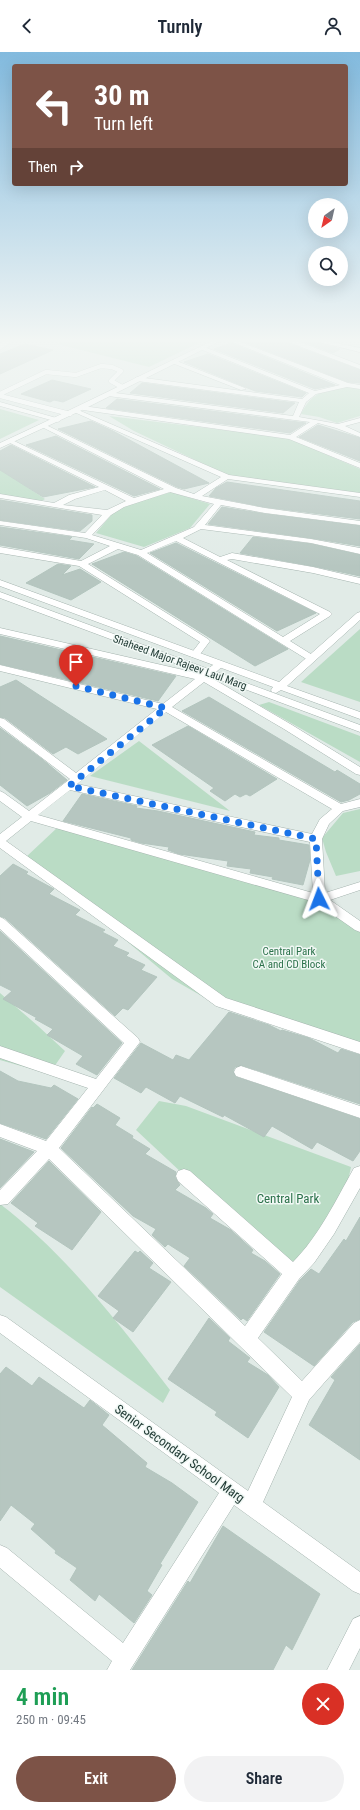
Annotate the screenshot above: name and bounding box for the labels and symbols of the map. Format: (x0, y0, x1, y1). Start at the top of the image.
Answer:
north arrow (308, 198, 348, 238)
street label: Shaheed Major Rajeev Laul Marg (111, 632, 249, 693)
pin (59, 645, 93, 686)
position arrow (298, 878, 340, 920)
park label: Central Park CA and CD Block (253, 945, 325, 971)
park label: Central Park (257, 1191, 319, 1206)
street label: Senior Secondary School Marg (112, 1401, 248, 1506)

